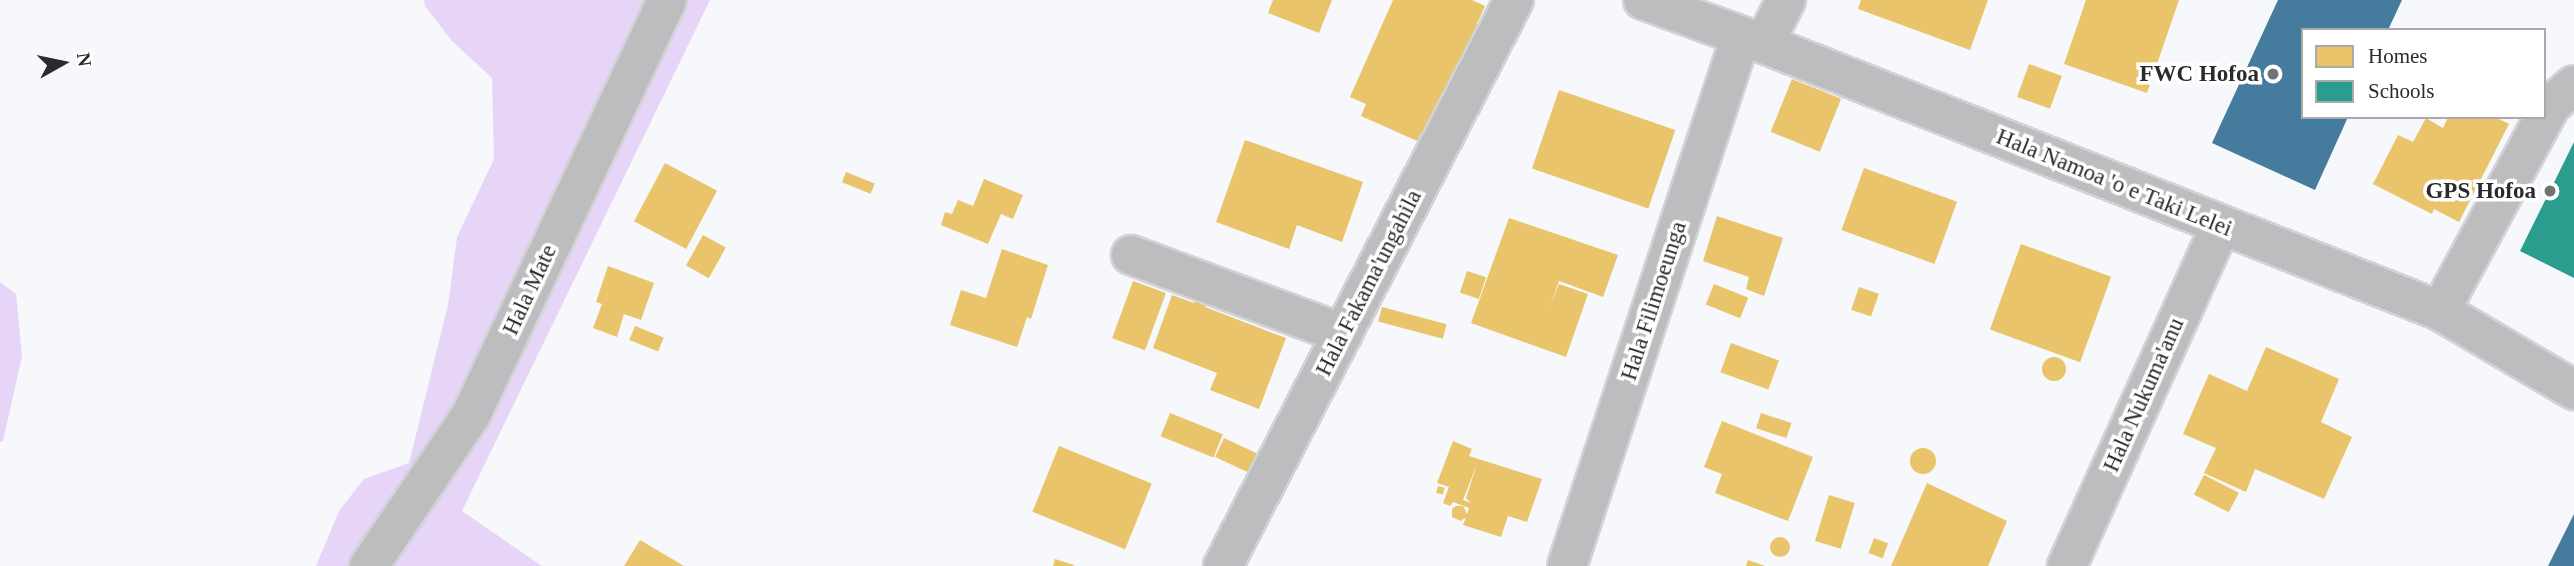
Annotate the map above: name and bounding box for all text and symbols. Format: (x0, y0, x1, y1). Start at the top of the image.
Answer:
north arrow (28, 28, 98, 98)
legend (2301, 28, 2546, 119)
text: Homes (2368, 44, 2428, 68)
text: N (73, 51, 96, 68)
place label: FWC Hofoa (2140, 60, 2259, 88)
marker: FWC Hofoa (2265, 66, 2281, 82)
text: Schools (2368, 79, 2435, 103)
street label: Hala Namoa 'o e Taki Lelei (1992, 123, 2236, 243)
place label: GPS Hofoa (2425, 177, 2536, 205)
marker: GPS Hofoa (2542, 183, 2558, 199)
street label: Hala Fakama'ungahila (1310, 185, 1428, 381)
street label: Hala Filimoeunga (1615, 218, 1693, 384)
street label: Hala Mate (497, 240, 563, 340)
street label: Hala Nukuma'anu (2098, 314, 2190, 476)

